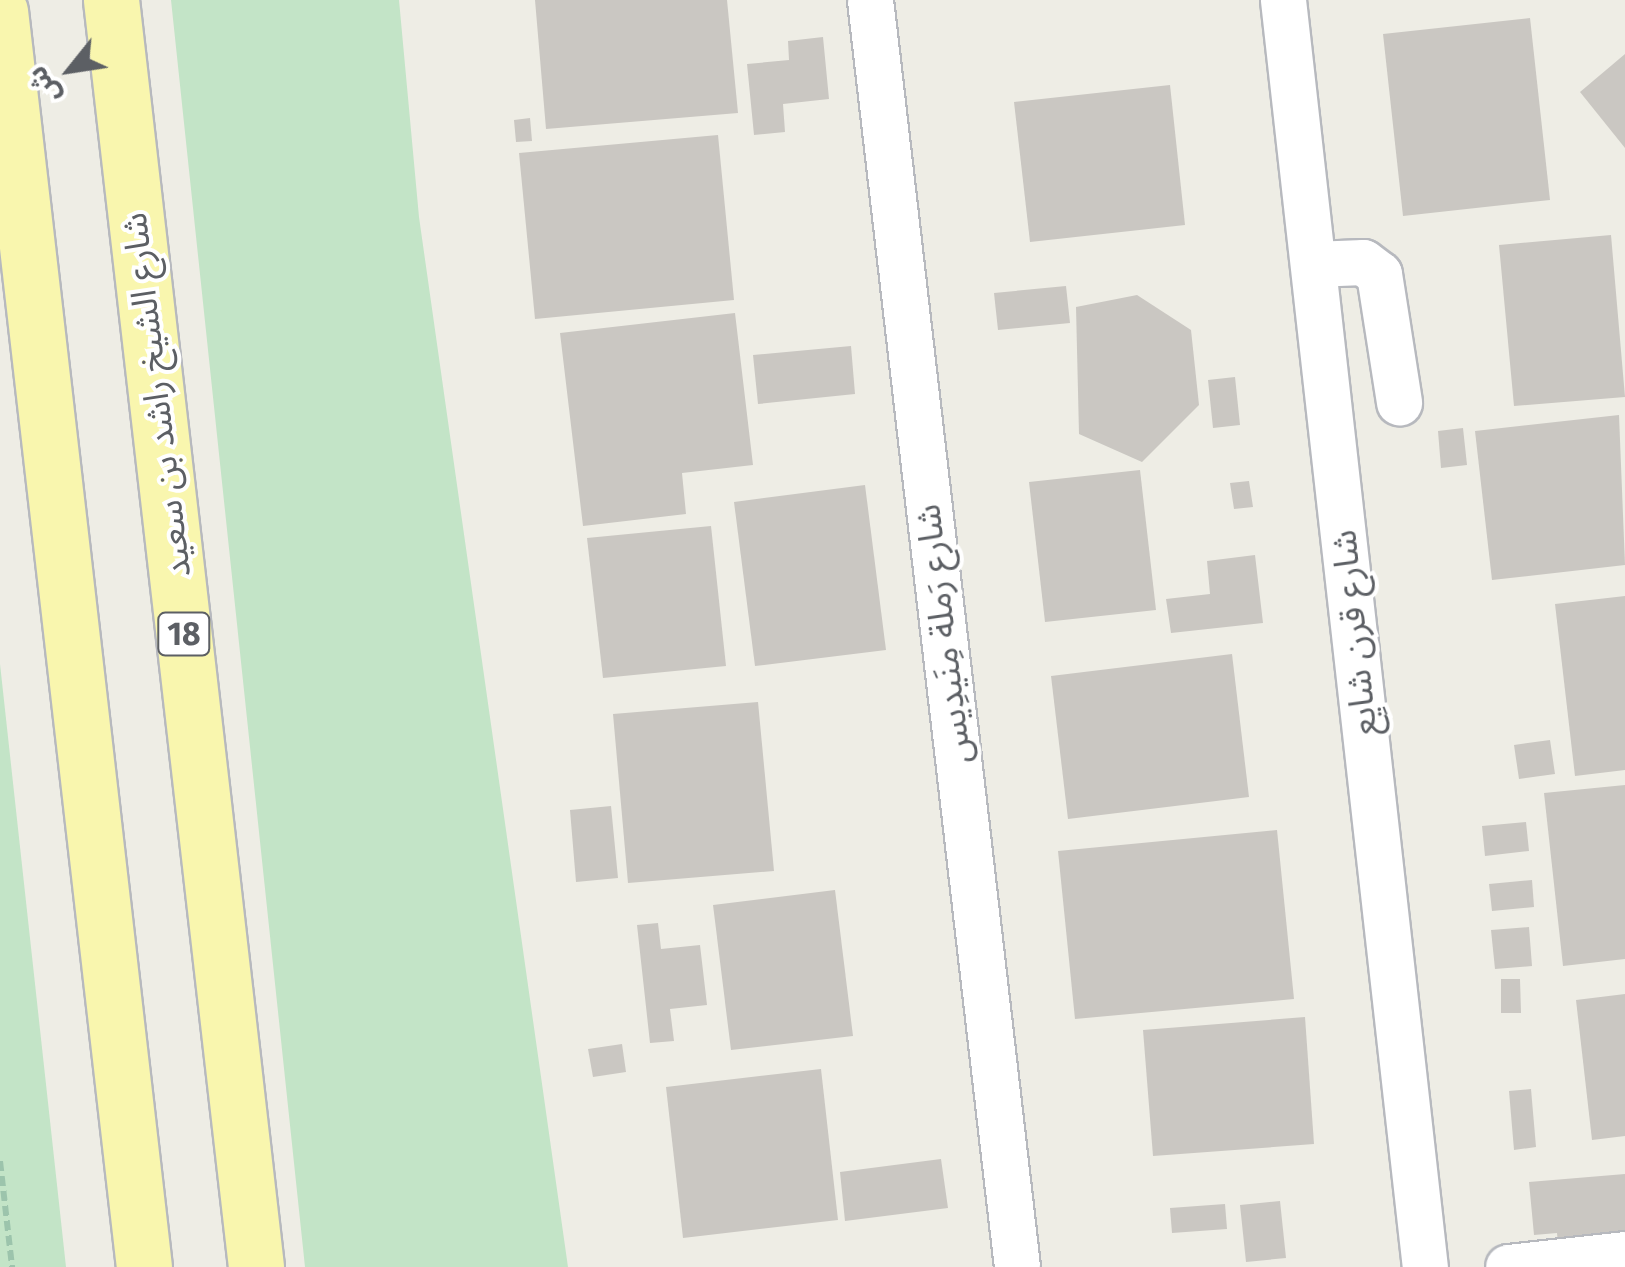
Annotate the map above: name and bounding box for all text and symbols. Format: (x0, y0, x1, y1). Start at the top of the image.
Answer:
north arrow (20, 20, 120, 120)
text: ش (20, 60, 67, 110)
street label: شارع الشيخ راشد بن سعيد (113, 210, 199, 580)
street label: شارع رَملة مِنَيدِيس (906, 502, 980, 766)
street label: شارع قرن شايِع (1322, 528, 1386, 738)
road number: 18 (156, 607, 212, 661)

